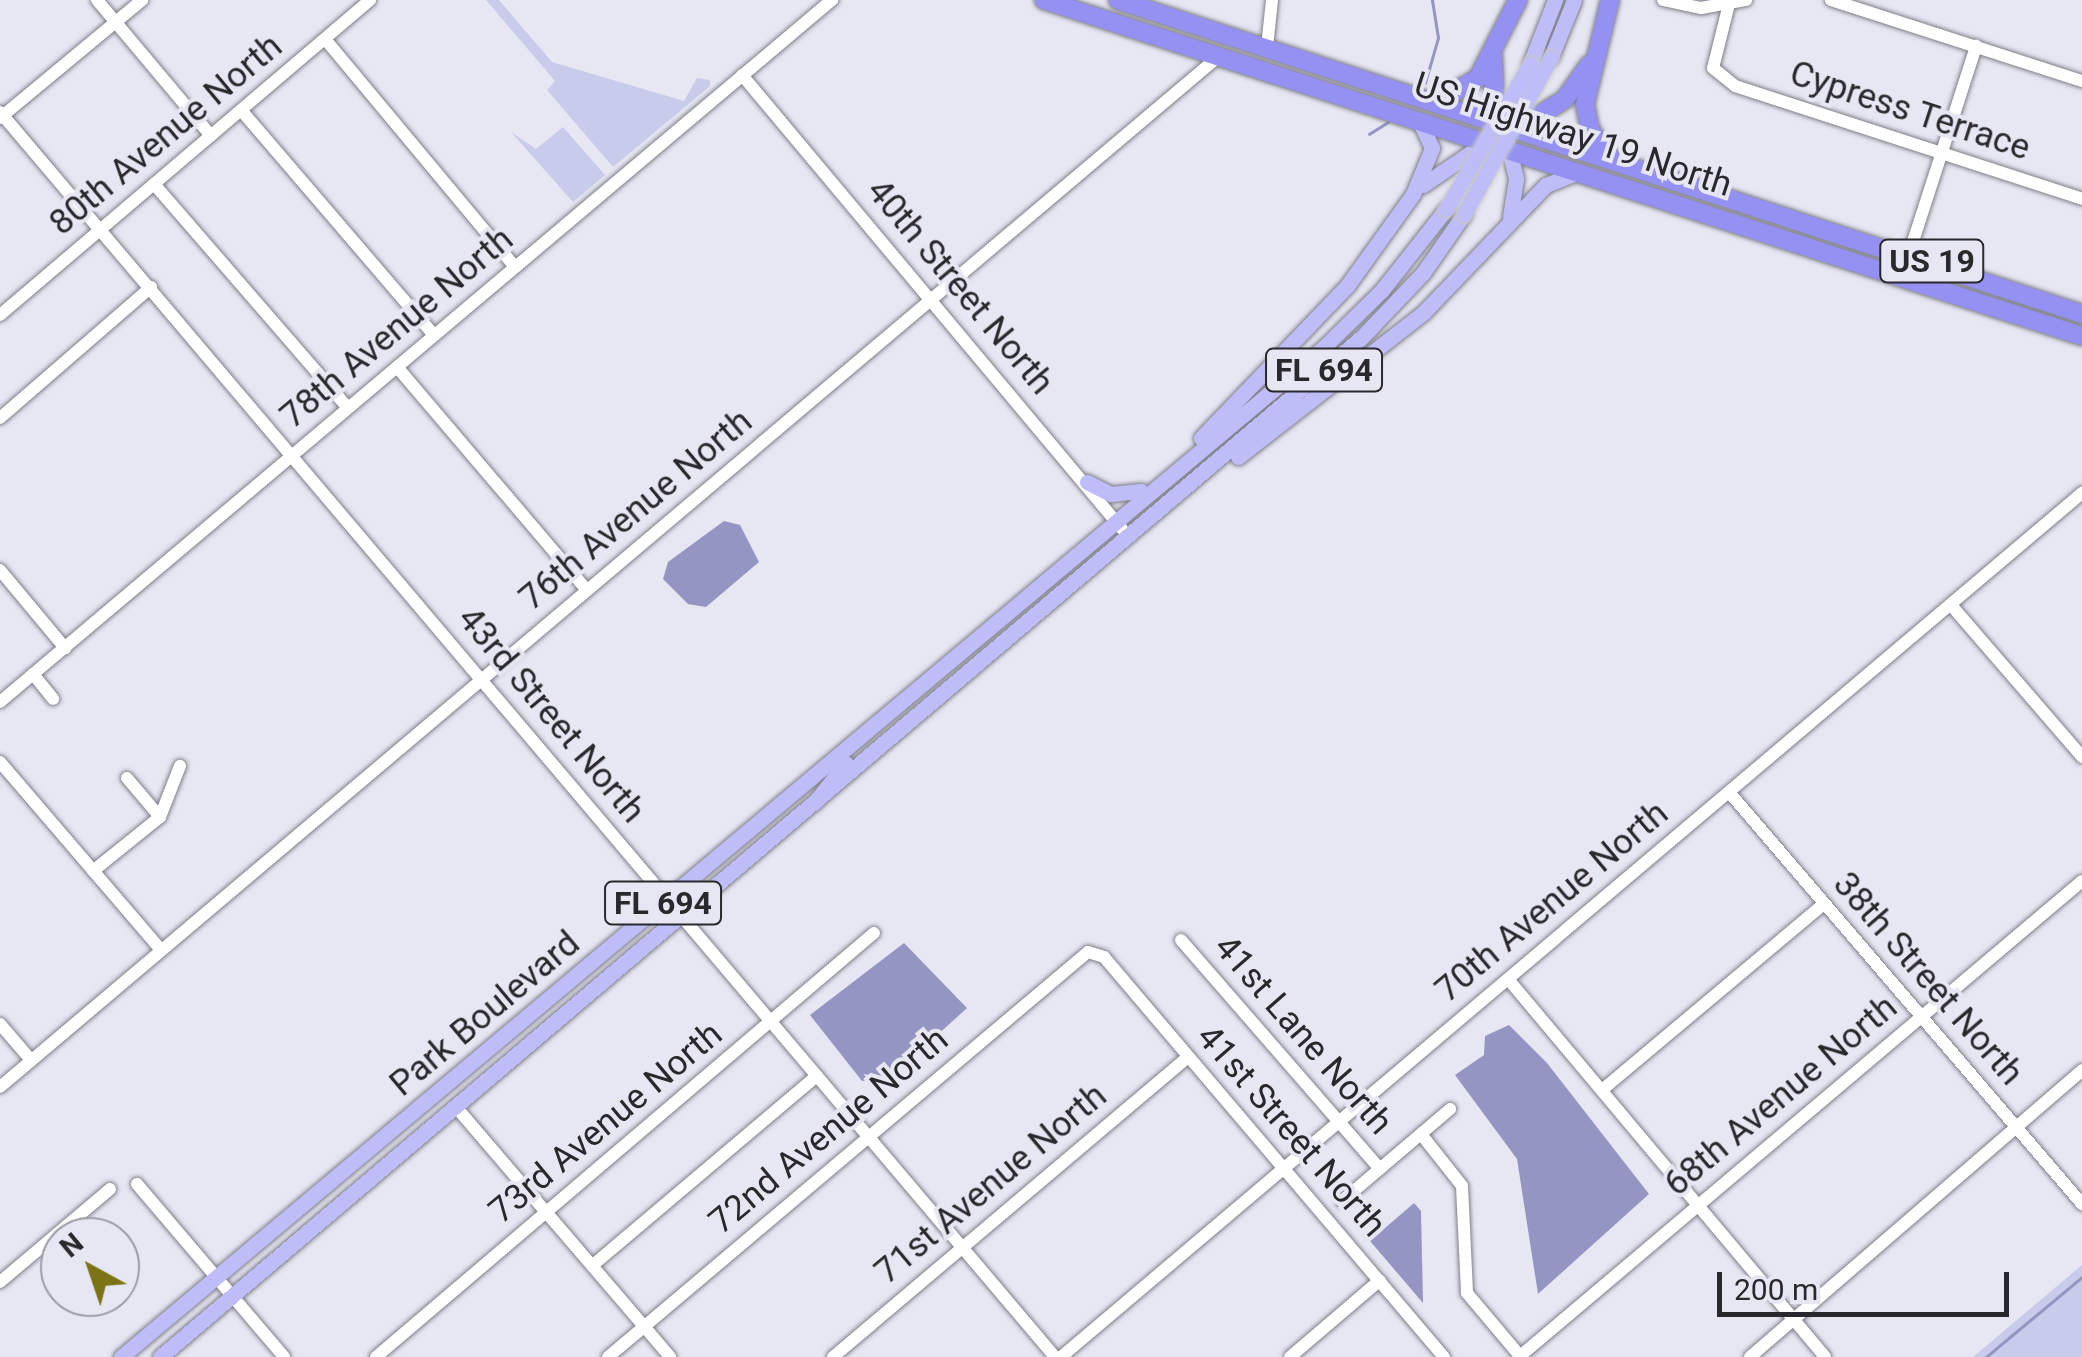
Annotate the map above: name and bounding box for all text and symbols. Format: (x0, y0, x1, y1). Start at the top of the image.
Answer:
street label: 80th Avenue North (41, 26, 291, 244)
street label: Cypress Terrace (1784, 52, 2036, 170)
street label: US Highway 19 North (1409, 64, 1737, 206)
street label: 40th Street North (858, 171, 1062, 403)
street label: 78th Avenue North (272, 219, 522, 437)
road number: US 19 (1877, 234, 1987, 288)
road number: FL 694 (1264, 343, 1384, 397)
street label: 76th Avenue North (511, 401, 761, 619)
street label: 43rd Street North (449, 599, 653, 831)
street label: 70th Avenue North (1427, 793, 1677, 1011)
street label: 38th Street North (1824, 864, 2032, 1094)
road number: FL 694 (603, 876, 723, 930)
street label: Park Boulevard (382, 923, 588, 1105)
street label: 41st Lane North (1205, 927, 1401, 1143)
street label: 68th Avenue North (1656, 987, 1906, 1205)
street label: 73rd Avenue North (481, 1013, 731, 1233)
street label: 41st Street North (1188, 1016, 1394, 1246)
street label: 72nd Avenue North (701, 1019, 957, 1243)
street label: 71st Avenue North (867, 1075, 1115, 1293)
north arrow (40, 1217, 140, 1317)
text: N (53, 1226, 90, 1264)
scale bar (1722, 1252, 2014, 1314)
text: 200 m (1734, 1272, 1818, 1307)

